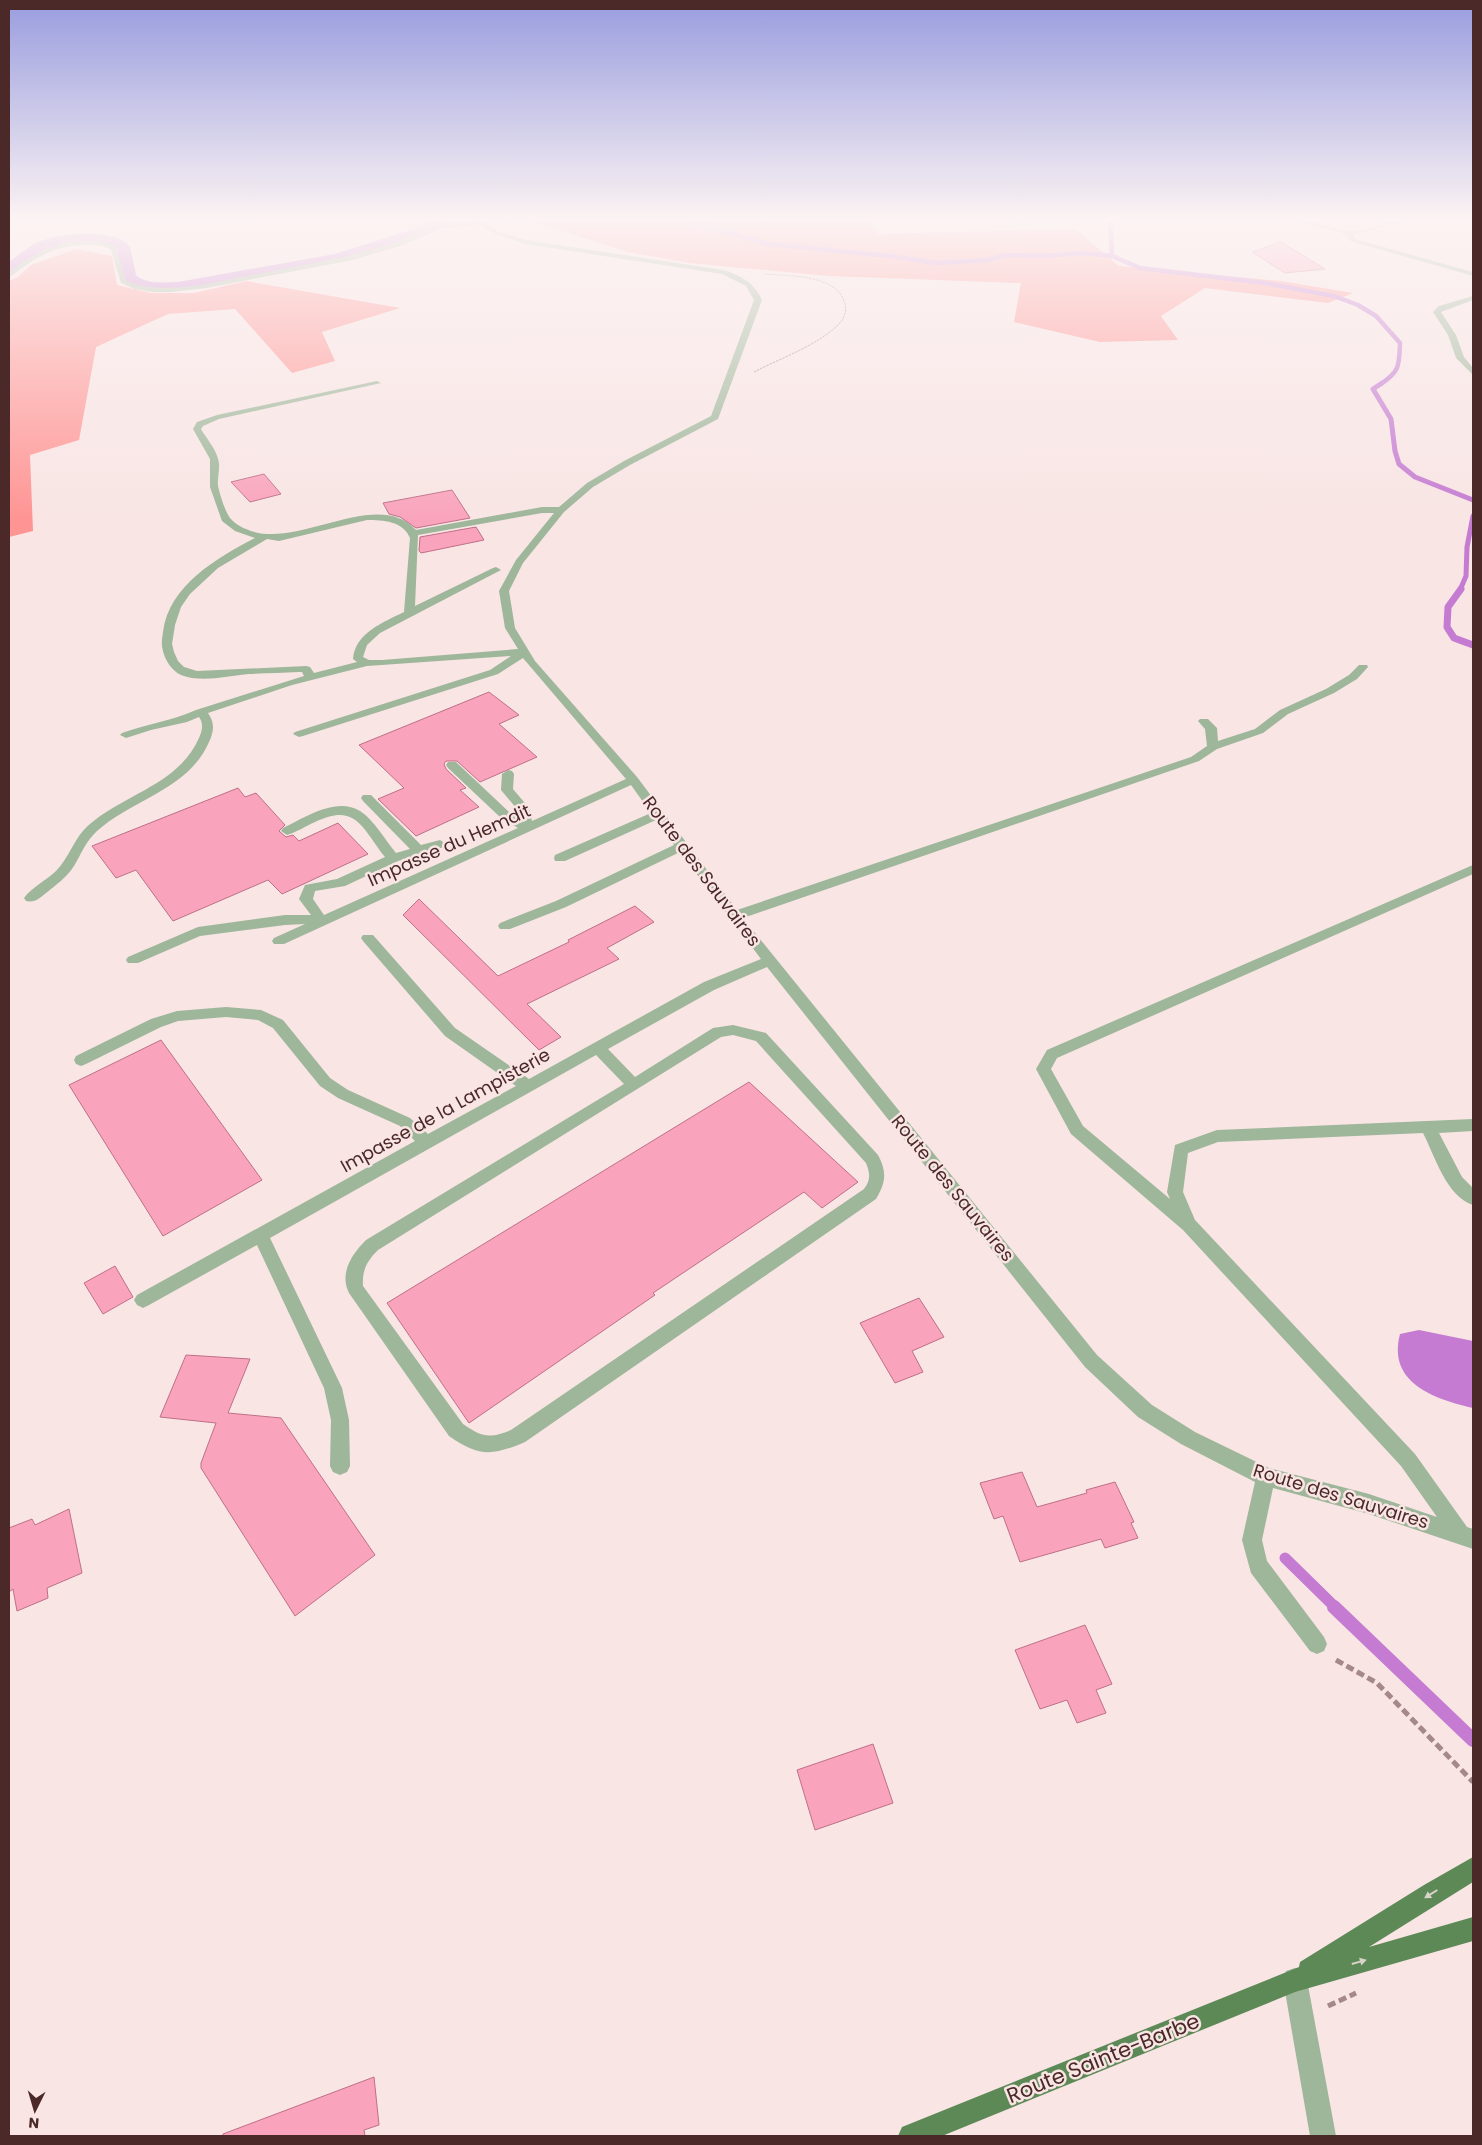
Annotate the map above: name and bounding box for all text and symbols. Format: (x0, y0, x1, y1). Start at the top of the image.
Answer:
street label: Route des Sauvaires (637, 791, 767, 951)
street label: Impasse du Hemdit (364, 798, 534, 892)
street label: Impasse de la Lampisterie (336, 1042, 554, 1178)
street label: Route des Sauvaires (886, 1109, 1020, 1267)
street label: Route des Sauvaires (1250, 1457, 1432, 1535)
one-way arrow (1425, 1889, 1438, 1898)
one-way arrow (1352, 1958, 1367, 1966)
street label: Route Sainte-Barbe (1002, 2006, 1204, 2110)
north arrow (10, 2085, 60, 2135)
text: N (28, 2113, 40, 2133)

